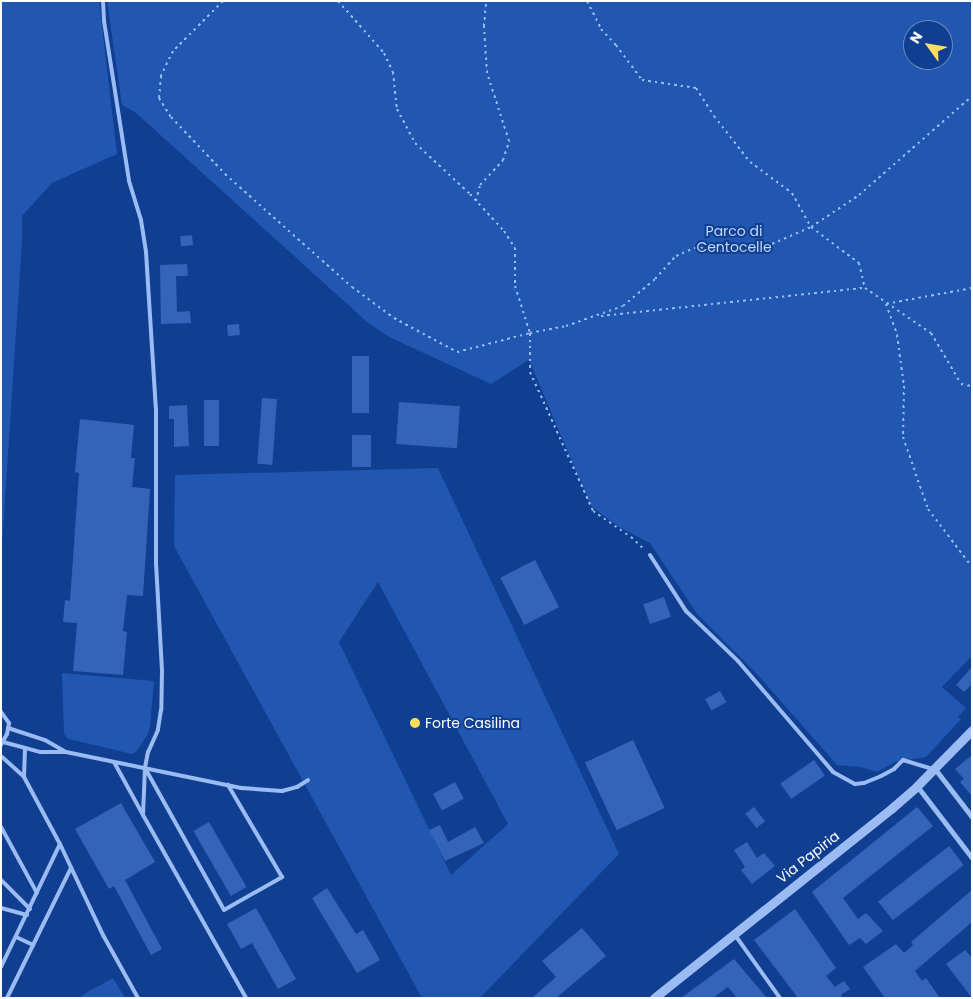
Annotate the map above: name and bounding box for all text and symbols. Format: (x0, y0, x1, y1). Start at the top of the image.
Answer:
north arrow (903, 20, 953, 70)
text: N (905, 28, 927, 47)
park label: Parco di Centocelle (696, 223, 772, 256)
place label: Forte Casilina (425, 715, 520, 731)
marker: Forte Casilina (409, 717, 421, 729)
street label: Via Papiria (773, 827, 843, 887)

